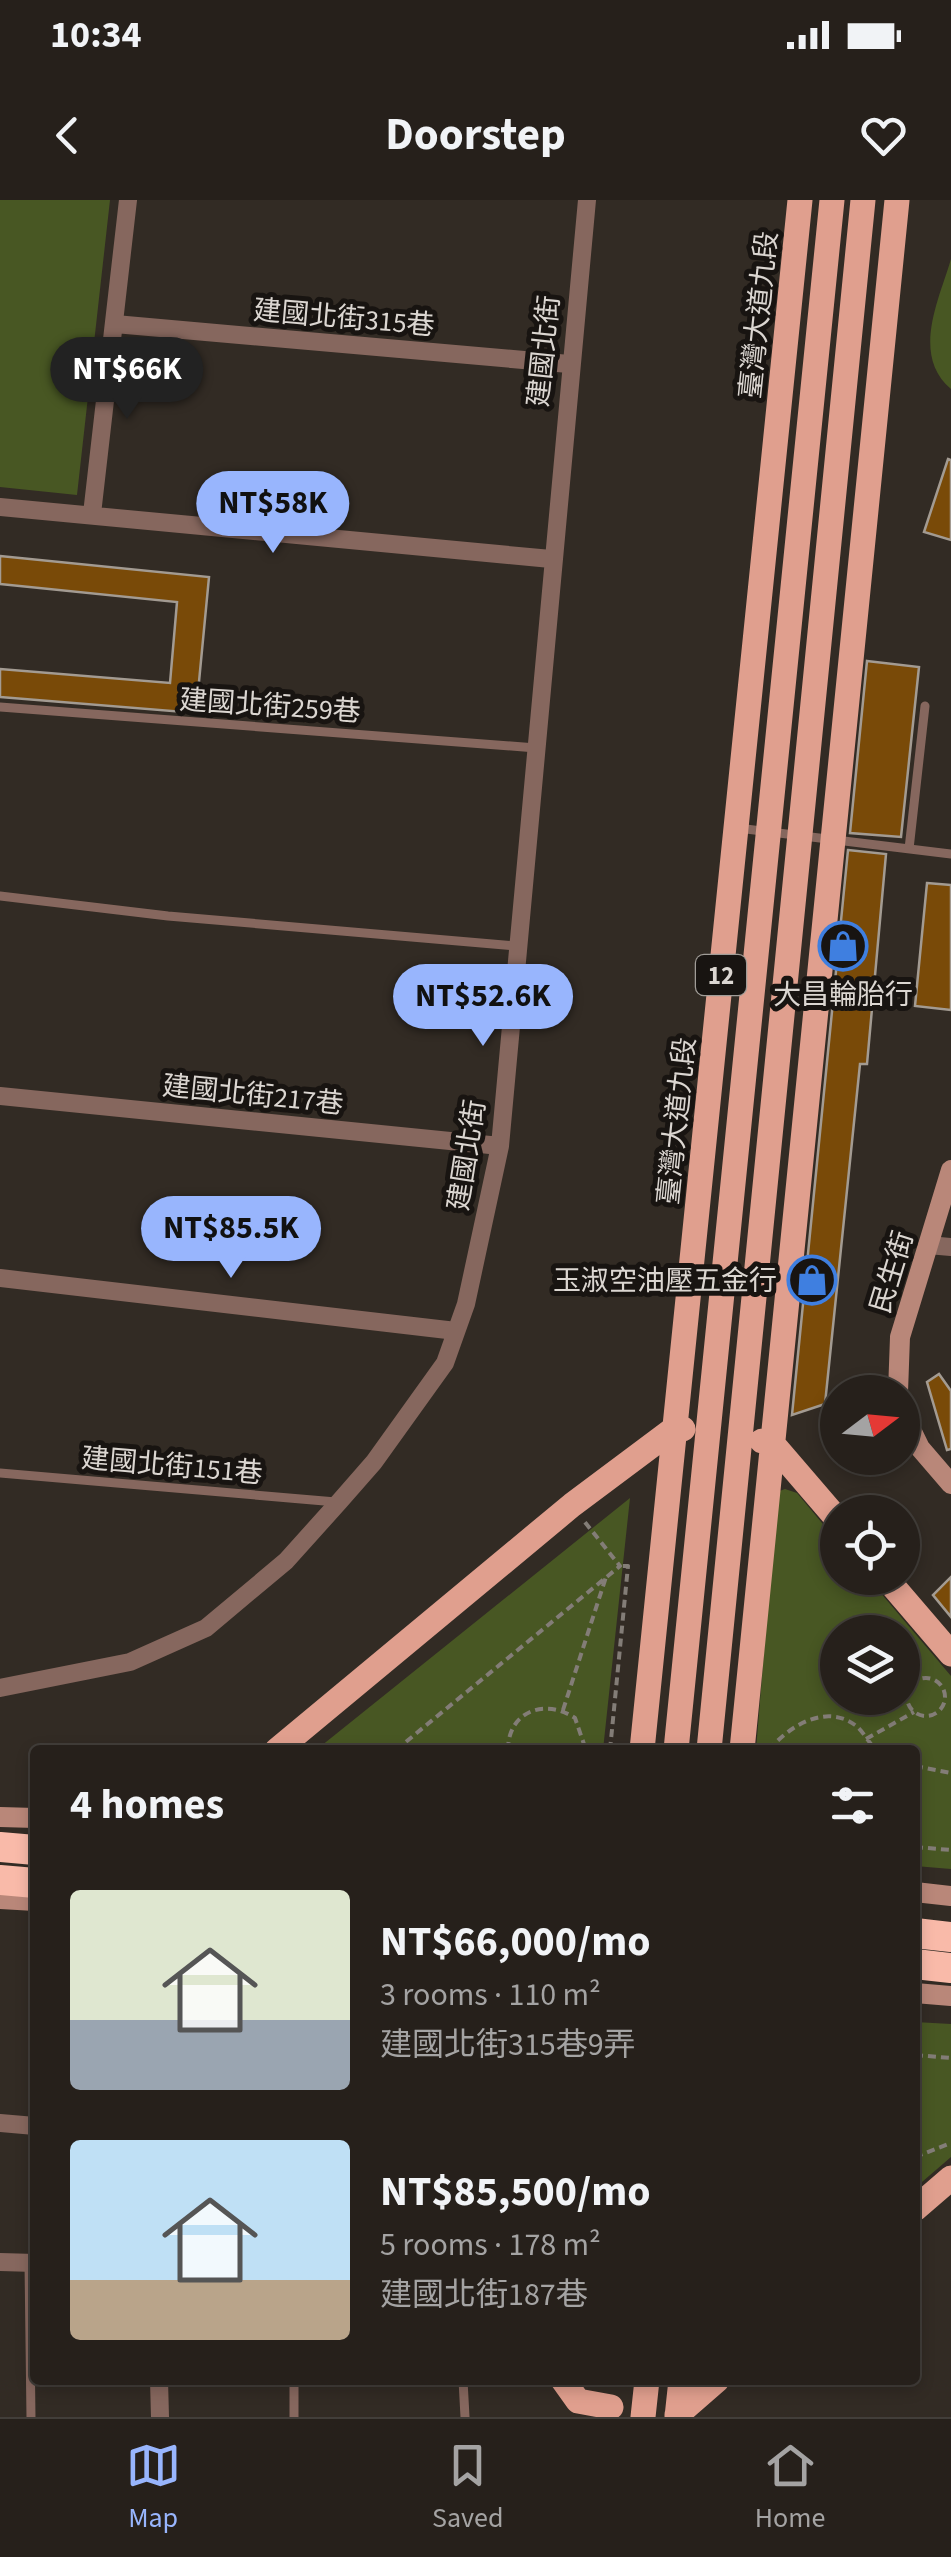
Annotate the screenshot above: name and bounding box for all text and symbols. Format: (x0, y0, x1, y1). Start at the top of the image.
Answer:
text: 10:34 (50, 8, 142, 62)
text: Doorstep (385, 103, 566, 167)
icon: back (40, 108, 95, 163)
icon: heart (856, 108, 911, 163)
street label: 臺灣大道九段 (730, 229, 788, 401)
street label: 建國北街315巷 (252, 290, 436, 346)
street label: 建國北街 (518, 293, 570, 409)
pin: NT$66K (46, 337, 208, 422)
text: NT$66K (72, 346, 182, 392)
pin: NT$58K (192, 471, 354, 556)
text: NT$58K (218, 480, 328, 526)
street label: 建國北街259巷 (178, 680, 362, 732)
shop icon: 大昌輪胎行 (817, 920, 869, 972)
road number: 12 (696, 955, 746, 995)
pin: NT$52.6K (380, 964, 586, 1049)
text: NT$52.6K (415, 973, 551, 1019)
place label: 大昌輪胎行 (773, 975, 913, 1015)
street label: 臺灣大道九段 (648, 1035, 706, 1207)
street label: 建國北街217巷 (160, 1066, 345, 1124)
street label: 建國北街 (438, 1097, 496, 1214)
pin: NT$85.5K (128, 1196, 334, 1281)
text: NT$85.5K (163, 1205, 299, 1251)
street label: 民生街 (861, 1226, 923, 1318)
shop icon: 玉淑空油壓五金行 (786, 1254, 838, 1306)
place label: 玉淑空油壓五金行 (553, 1261, 777, 1301)
north arrow (820, 1375, 920, 1475)
map controls (820, 1375, 920, 1715)
street label: 建國北街151巷 (80, 1438, 264, 1494)
button: locate (820, 1495, 920, 1595)
button: layers (820, 1615, 920, 1715)
text: 4 homes (70, 1775, 224, 1835)
icon: filters (825, 1778, 880, 1833)
text: NT$66,000/mo (380, 1912, 650, 1972)
icon: home (150, 1930, 270, 2050)
text: 3 rooms · 110 m² (380, 1972, 601, 2018)
text: 建國北街315巷9弄 (380, 2022, 636, 2068)
text: NT$85,500/mo (380, 2162, 650, 2222)
icon: home (150, 2180, 270, 2300)
text: 5 rooms · 178 m² (380, 2222, 601, 2268)
text: 建國北街187巷 (380, 2272, 588, 2318)
tab: Map (126, 2438, 181, 2538)
tab: Saved (432, 2438, 503, 2538)
tab: Home (755, 2438, 825, 2538)

